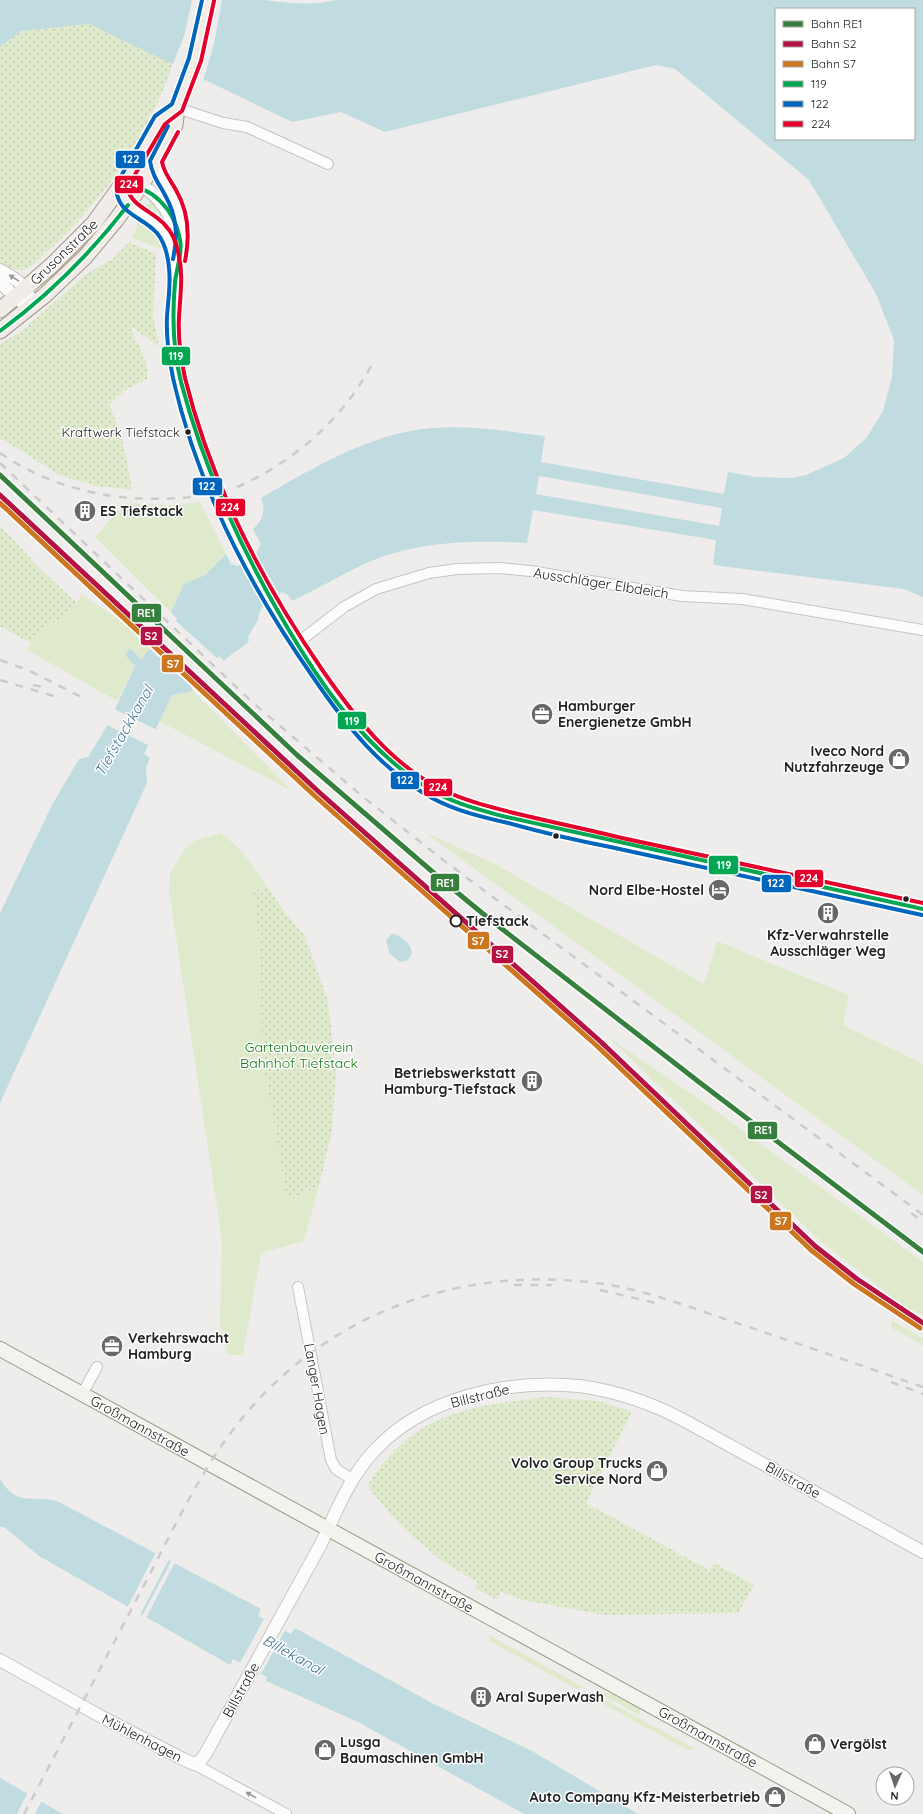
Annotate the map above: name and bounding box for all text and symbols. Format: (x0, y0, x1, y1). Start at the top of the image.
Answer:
legend (775, 8, 915, 140)
text: Bahn RE1 (811, 16, 862, 31)
text: Bahn S2 (811, 36, 857, 51)
text: Bahn S7 (811, 56, 856, 71)
text: 119 (811, 76, 827, 91)
text: 122 (811, 96, 829, 111)
text: 224 (811, 116, 830, 131)
line badge: 122 (115, 150, 146, 169)
text: 122 (123, 152, 139, 166)
line badge: 224 (114, 175, 144, 194)
text: 224 (120, 177, 139, 191)
street label: Grusonstraße (26, 215, 102, 289)
one-way arrow (9, 274, 19, 282)
line badge: 119 (161, 346, 191, 366)
text: 119 (169, 349, 183, 363)
place label: Kraftwerk Tiefstack (62, 424, 180, 440)
marker: Kraftwerk Tiefstack (183, 427, 193, 437)
line badge: 122 (192, 477, 223, 496)
text: 122 (199, 479, 215, 493)
building icon: ES Tiefstack (72, 498, 98, 524)
line badge: 224 (215, 498, 246, 517)
text: 224 (221, 500, 240, 514)
place label: ES Tiefstack (100, 502, 183, 520)
street label: Ausschläger Elbdeich (532, 563, 670, 603)
line badge: RE1 (131, 603, 162, 623)
text: RE1 (137, 606, 155, 620)
line badge: S2 (140, 626, 163, 646)
text: S2 (145, 629, 157, 643)
line badge: S7 (161, 654, 184, 673)
text: S7 (167, 657, 179, 671)
water label: Tiefstackkanal (90, 681, 158, 779)
place label: Hamburger Energienetze GmbH (558, 697, 692, 731)
office icon: Hamburger Energienetze GmbH (529, 701, 555, 727)
line badge: 119 (337, 711, 367, 730)
text: 119 (345, 714, 359, 728)
place label: Iveco Nord Nutzfahrzeuge (784, 742, 884, 776)
shop icon: Iveco Nord Nutzfahrzeuge (886, 746, 912, 772)
line badge: 122 (390, 771, 420, 790)
text: 122 (397, 773, 413, 787)
line badge: 224 (423, 778, 453, 797)
text: 224 (429, 780, 448, 794)
unlabelled marker (551, 831, 561, 841)
line badge: 119 (708, 855, 739, 875)
text: 119 (717, 858, 731, 872)
line badge: 224 (794, 869, 824, 888)
text: 224 (800, 871, 819, 885)
line badge: RE1 (430, 873, 460, 892)
line badge: 122 (761, 874, 792, 893)
text: RE1 (436, 876, 454, 890)
text: 122 (768, 876, 784, 890)
hotel icon: Nord Elbe-Hostel (706, 877, 732, 903)
place label: Nord Elbe-Hostel (589, 881, 704, 899)
unlabelled marker (901, 894, 911, 904)
building icon: Kfz-Verwahrstelle Ausschläger Weg (815, 900, 841, 926)
place label: Tiefstack (466, 912, 529, 930)
marker: Tiefstack (449, 914, 463, 928)
place label: Kfz-Verwahrstelle Ausschläger Weg (767, 926, 889, 960)
line badge: S7 (467, 931, 490, 950)
text: S7 (472, 934, 484, 948)
line badge: S2 (491, 945, 514, 964)
text: S2 (496, 947, 508, 961)
park label: Gartenbauverein Bahnhof Tiefstack (240, 1038, 358, 1072)
place label: Betriebswerkstatt Hamburg-Tiefstack (384, 1064, 516, 1098)
building icon: Betriebswerkstatt Hamburg-Tiefstack (519, 1068, 545, 1094)
line badge: RE1 (747, 1121, 778, 1140)
text: RE1 (754, 1123, 772, 1137)
line badge: S2 (750, 1185, 773, 1204)
text: S2 (755, 1188, 767, 1202)
line badge: S7 (769, 1211, 792, 1231)
text: S7 (775, 1214, 787, 1228)
place label: Verkehrswacht Hamburg (128, 1329, 230, 1363)
office icon: Verkehrswacht Hamburg (99, 1333, 125, 1359)
street label: Langer Hagen (300, 1342, 334, 1436)
street label: Billstraße (449, 1380, 511, 1412)
street label: Großmannstraße (87, 1391, 193, 1461)
place label: Volvo Group Trucks Service Nord (511, 1454, 642, 1488)
shop icon: Volvo Group Trucks Service Nord (644, 1458, 670, 1484)
street label: Billstraße (762, 1458, 824, 1502)
street label: Großmannstraße (371, 1547, 477, 1617)
water label: Billekanal (260, 1630, 328, 1680)
street label: Billstraße (219, 1659, 263, 1721)
building icon: Aral SuperWash (468, 1684, 494, 1710)
place label: Aral SuperWash (496, 1688, 604, 1706)
street label: Großmannstraße (655, 1702, 761, 1772)
street label: Mühlenhagen (99, 1710, 185, 1766)
shop icon: Vergölst (802, 1731, 828, 1757)
place label: Lusga Baumaschinen GmbH (340, 1733, 484, 1767)
place label: Vergölst (830, 1735, 887, 1753)
shop icon: Lusga Baumaschinen GmbH (312, 1737, 338, 1763)
north arrow (875, 1766, 915, 1806)
shop icon: Auto Company Kfz-Meisterbetrieb (762, 1784, 788, 1810)
place label: Auto Company Kfz-Meisterbetrieb (530, 1788, 760, 1806)
text: N (890, 1789, 899, 1803)
one-way arrow (245, 1792, 257, 1799)

